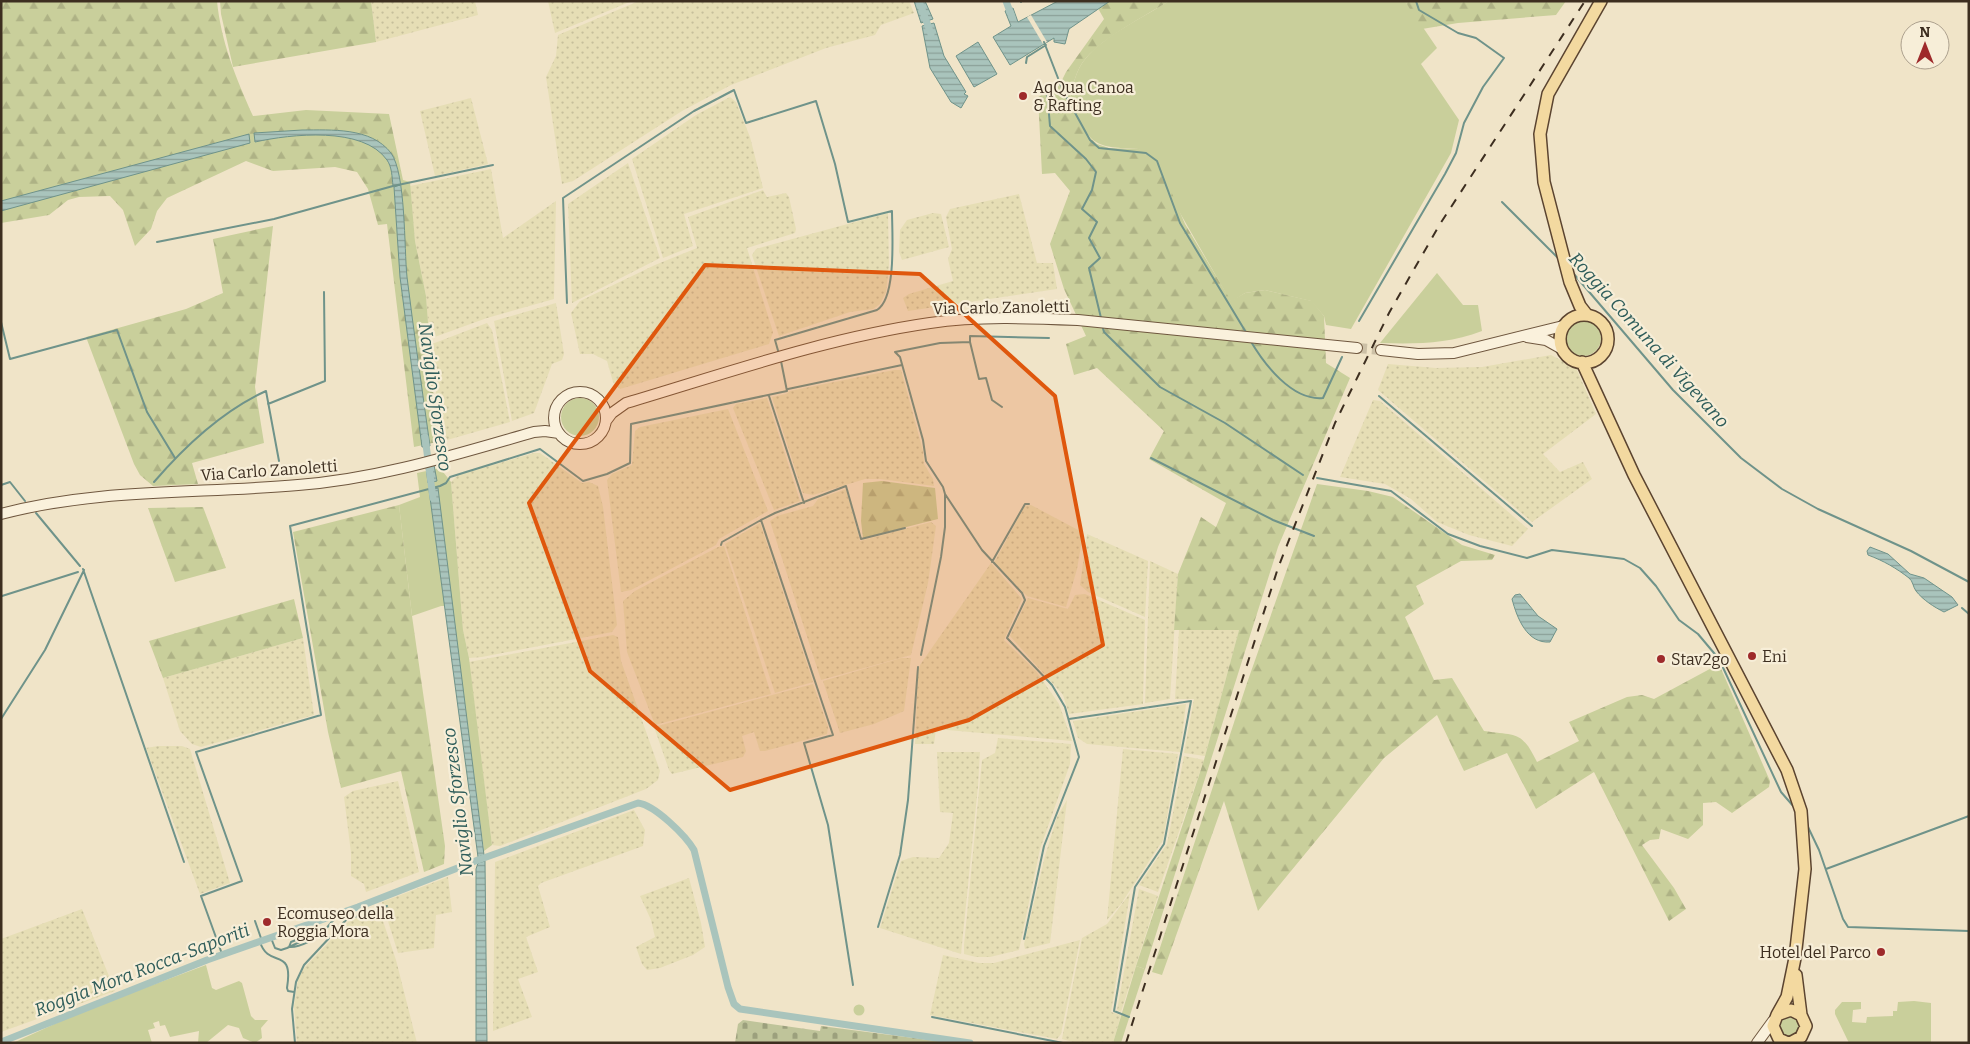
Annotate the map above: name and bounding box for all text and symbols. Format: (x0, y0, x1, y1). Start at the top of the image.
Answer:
north arrow (1900, 20, 1950, 70)
text: N (1920, 24, 1931, 41)
place label: AqQua Canoa & Rafting (1033, 78, 1134, 115)
marker: AqQua Canoa & Rafting (1017, 90, 1029, 102)
water label: Roggia Comuna di Vigevano (1564, 248, 1734, 432)
street label: Via Carlo Zanoletti (932, 297, 1070, 318)
water label: Naviglio Sforzesco (414, 321, 456, 473)
street label: Via Carlo Zanoletti (200, 456, 338, 485)
place label: Eni (1762, 647, 1787, 666)
place label: Stav2go (1671, 650, 1729, 669)
marker: Eni (1746, 650, 1758, 662)
marker: Stav2go (1655, 653, 1667, 665)
water label: Naviglio Sforzesco (438, 726, 478, 878)
place label: Ecomuseo della Roggia Mora (277, 904, 394, 941)
marker: Ecomuseo della Roggia Mora (261, 916, 273, 928)
water label: Roggia Mora Rocca-Saporiti (31, 919, 253, 1021)
place label: Hotel del Parco (1759, 943, 1871, 962)
marker: Hotel del Parco (1875, 946, 1887, 958)

